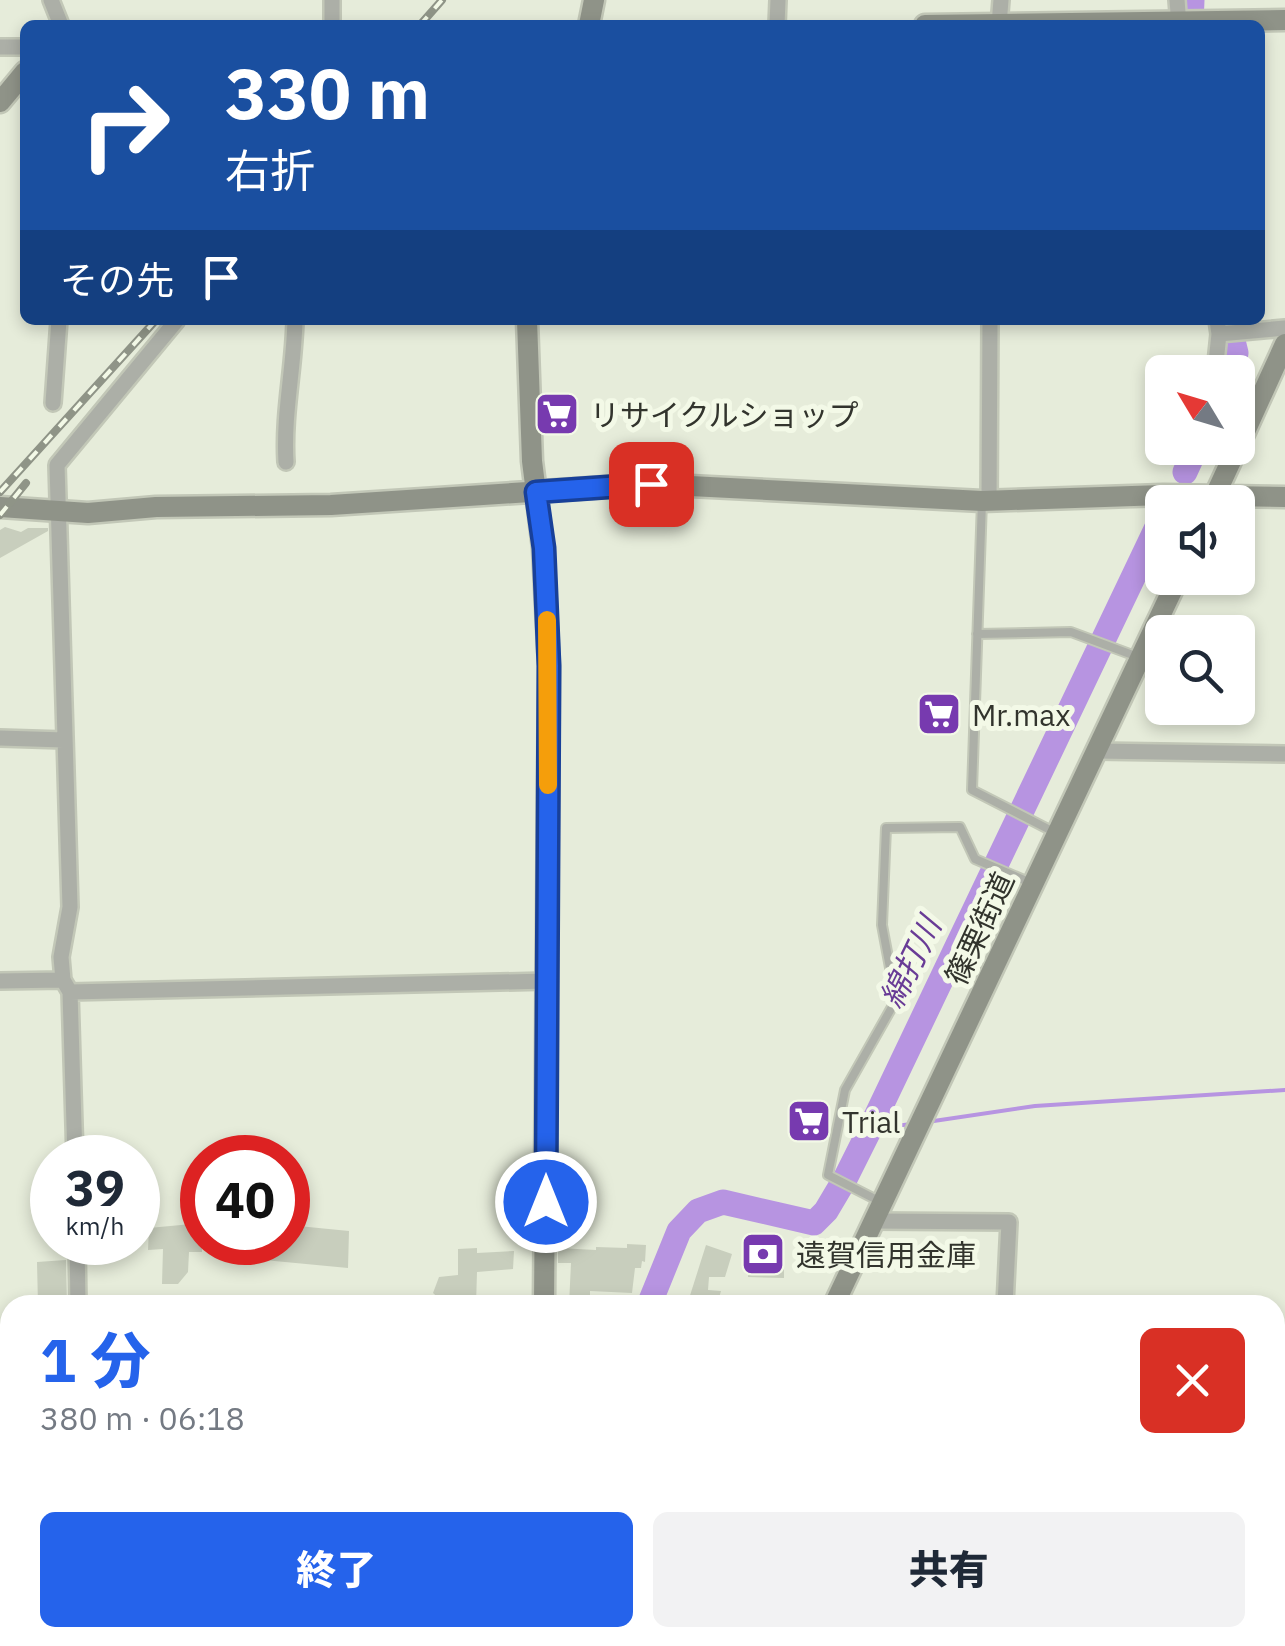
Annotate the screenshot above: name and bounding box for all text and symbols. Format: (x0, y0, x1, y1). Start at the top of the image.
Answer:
text: 330 m (225, 47, 430, 138)
icon: right (60, 60, 190, 190)
text: 右折 (225, 141, 315, 199)
icon: arrive (194, 250, 249, 305)
text: その先 (60, 255, 174, 304)
north arrow (1145, 355, 1255, 465)
map controls (1145, 355, 1255, 725)
supermarket icon: リサイクルショップ (534, 391, 580, 437)
place label: リサイクルショップ (590, 395, 859, 434)
pin (609, 442, 694, 527)
icon: arrive (624, 457, 679, 512)
button: sound (1145, 485, 1255, 595)
button: search (1145, 615, 1255, 725)
supermarket icon: Mr.max (916, 691, 962, 737)
place label: Mr.max (972, 695, 1071, 734)
street label: 篠栗街道 (936, 865, 1022, 991)
water label: 綿打川 (870, 907, 951, 1014)
supermarket icon: Trial (786, 1098, 832, 1144)
place label: Trial (842, 1102, 901, 1141)
speed limit sign: 40 (180, 1135, 310, 1265)
position arrow (494, 1150, 598, 1254)
text: 39 (65, 1155, 125, 1220)
text: km/h (66, 1209, 124, 1242)
bank icon: 遠賀信用金庫 (740, 1231, 786, 1277)
place label: 遠賀信用金庫 (796, 1235, 976, 1274)
text: 1 分 (40, 1320, 150, 1399)
button: close (1140, 1328, 1245, 1433)
text: 380 m · 06:18 (40, 1397, 245, 1439)
button: 終了 (40, 1512, 633, 1627)
button: 共有 (653, 1512, 1245, 1627)

